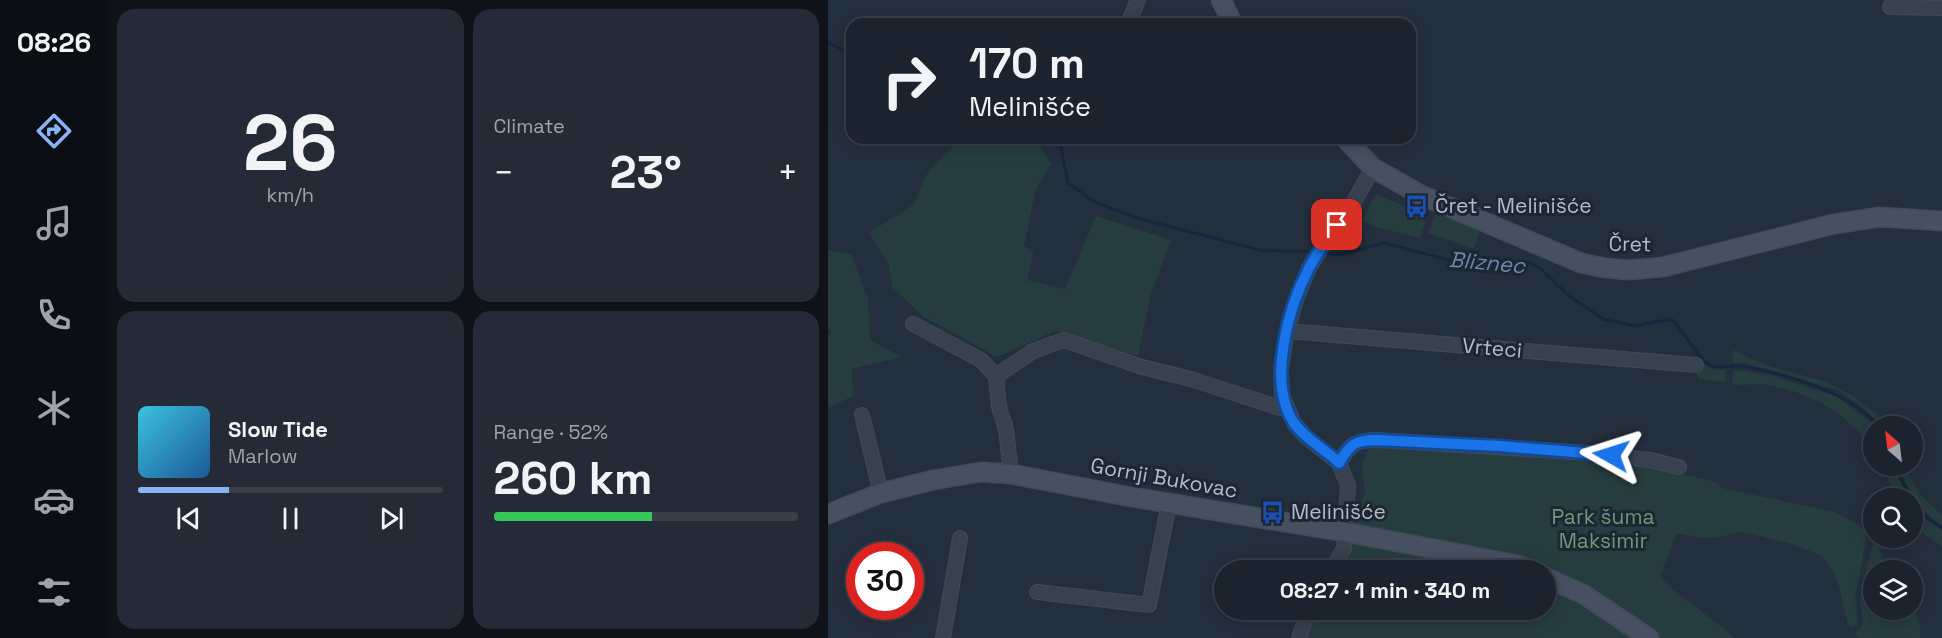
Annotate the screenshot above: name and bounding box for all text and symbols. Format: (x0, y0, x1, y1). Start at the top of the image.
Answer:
text: 08:26 (17, 25, 91, 60)
text: 170 m (969, 37, 1085, 90)
icon: right (870, 42, 948, 120)
text: Melinišće (969, 89, 1091, 124)
text: 26 (243, 93, 338, 193)
icon: directions (33, 110, 75, 152)
text: Climate (494, 113, 565, 139)
text: 23° (610, 144, 682, 201)
text: − (494, 152, 514, 194)
text: + (778, 152, 798, 194)
text: km/h (266, 182, 314, 208)
place label: Čret - Melinišće (1435, 192, 1592, 219)
bus stop icon: Čret - Melinišće (1404, 193, 1430, 219)
pin (1311, 199, 1362, 250)
icon: music (33, 202, 75, 244)
icon: arrive (1320, 208, 1353, 241)
street label: Čret (1608, 230, 1652, 257)
water label: Bliznec (1448, 245, 1527, 279)
icon: phone (33, 294, 75, 336)
street label: Vrteci (1461, 331, 1523, 364)
icon: climate (33, 387, 75, 429)
text: Slow Tide (228, 415, 328, 443)
north arrow (1863, 416, 1923, 476)
map controls (1863, 416, 1923, 620)
text: Range · 52% (494, 419, 608, 445)
position arrow (1579, 423, 1643, 487)
text: Marlow (228, 443, 297, 469)
text: 260 km (494, 450, 652, 507)
street label: Gornji Bukovac (1089, 451, 1240, 504)
icon: car (33, 479, 75, 521)
button: search (1863, 488, 1923, 548)
place label: Melinišće (1291, 498, 1386, 525)
bus stop icon: Melinišće (1260, 499, 1286, 525)
icon: previous (172, 502, 205, 535)
icon: pause (274, 502, 307, 535)
icon: next (375, 502, 408, 535)
park label: Park šuma Maksimir (1551, 503, 1655, 554)
speed limit sign: 30 (846, 542, 924, 620)
button: layers (1863, 560, 1923, 620)
icon: filters (33, 571, 75, 613)
text: 08:27 · 1 min · 340 m (1280, 576, 1490, 604)

